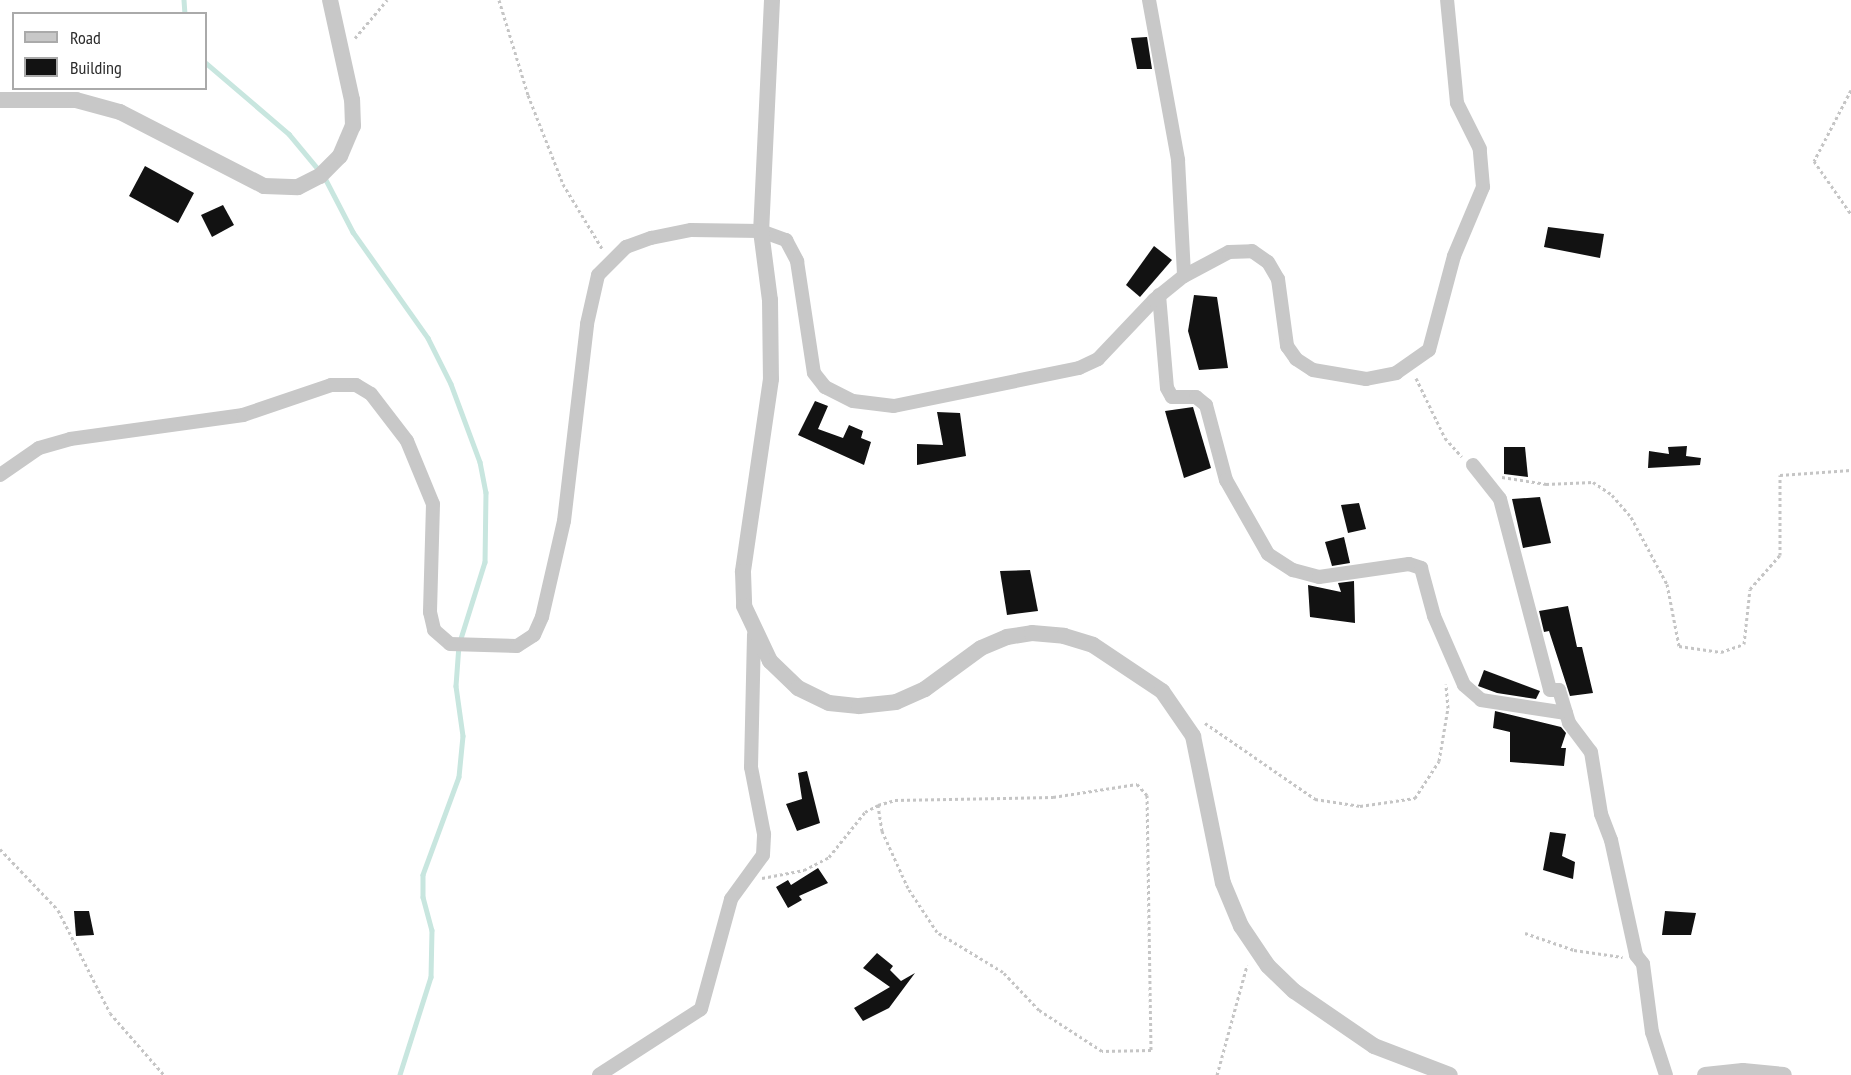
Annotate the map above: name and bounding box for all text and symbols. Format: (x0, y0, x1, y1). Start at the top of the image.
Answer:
legend (12, 12, 207, 90)
text: Road (70, 26, 101, 49)
text: Building (70, 56, 122, 79)

